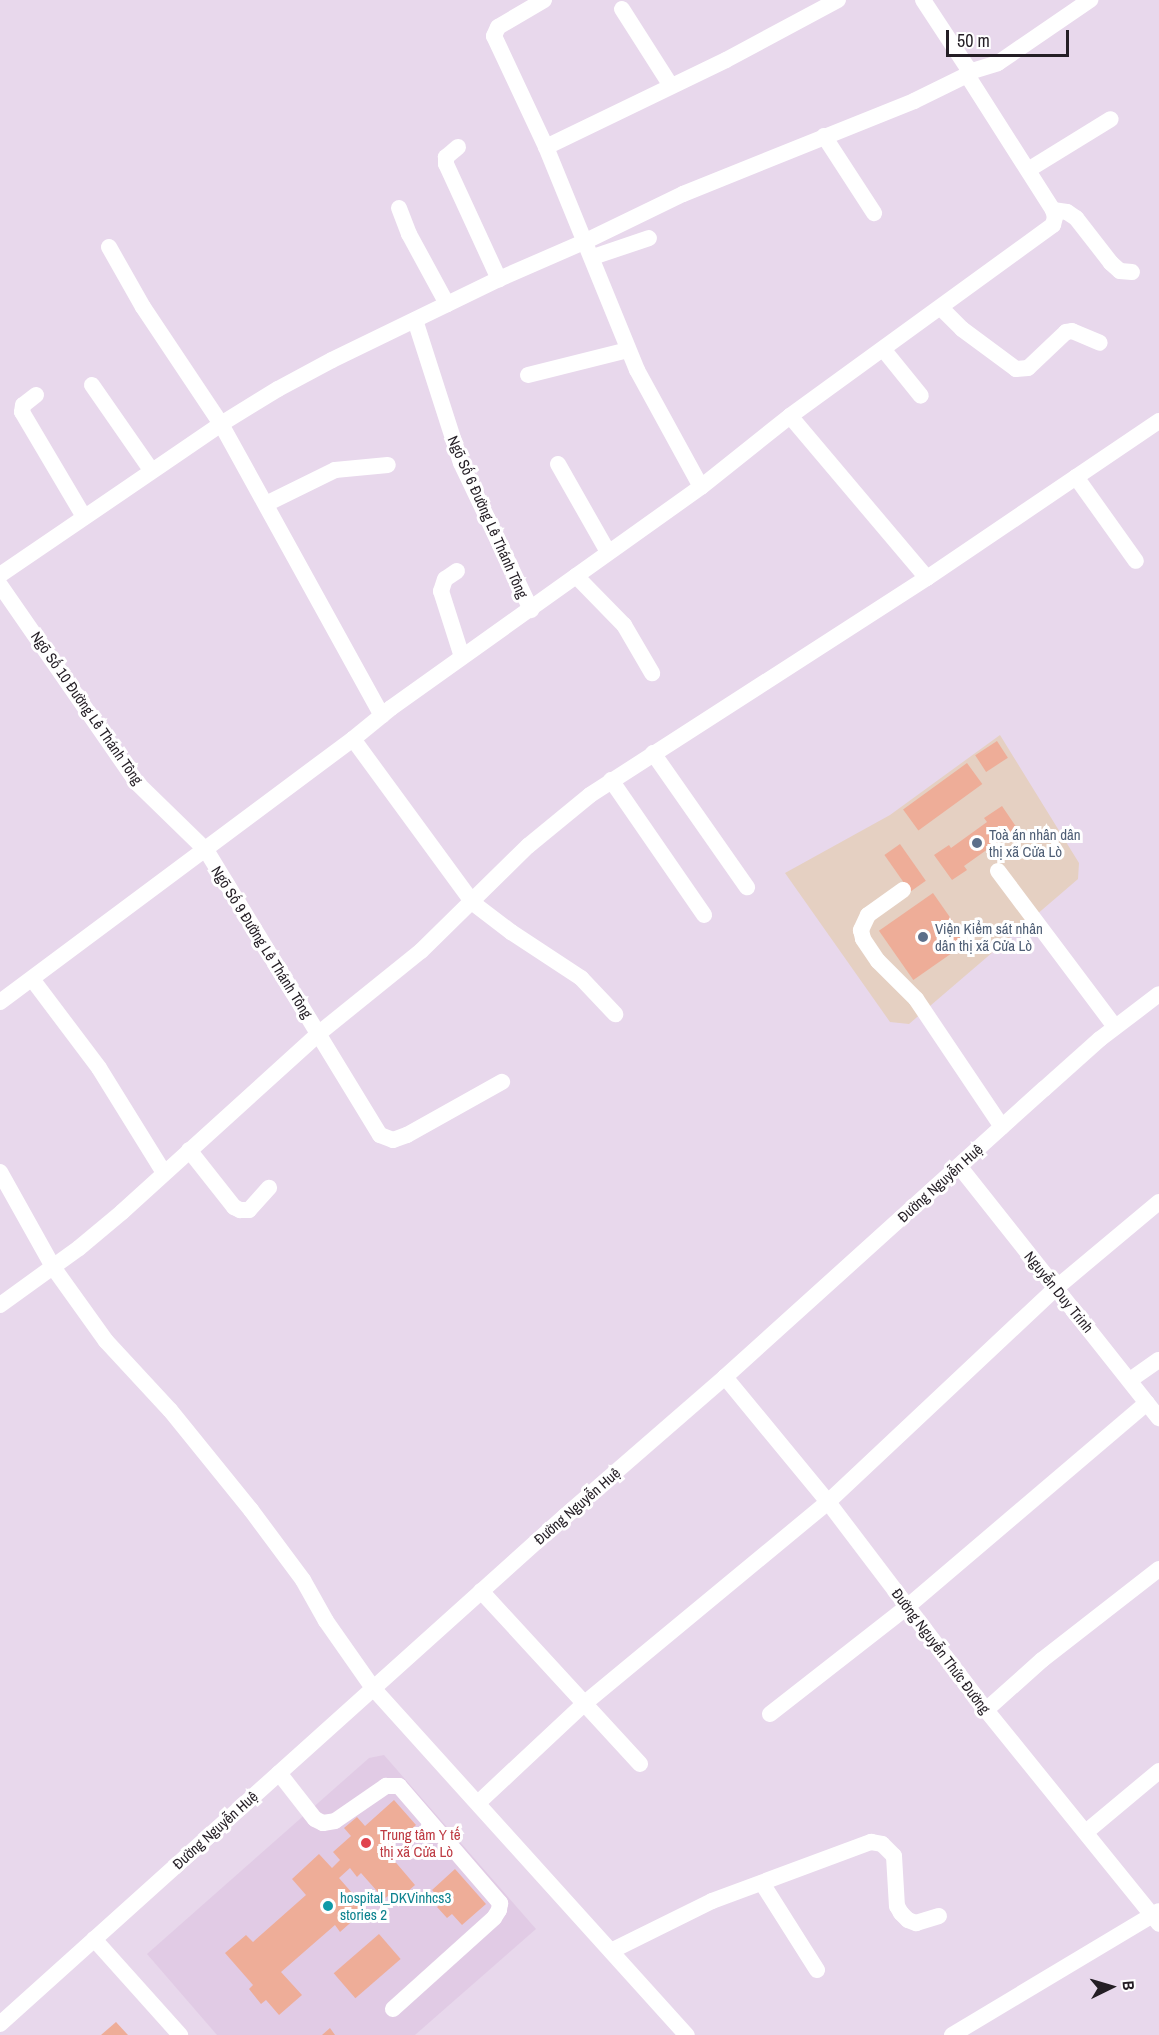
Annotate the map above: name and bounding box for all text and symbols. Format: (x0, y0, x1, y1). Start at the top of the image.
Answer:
scale bar (949, 18, 1072, 56)
text: 50 m (957, 28, 990, 53)
street label: Ngõ Số 6 Đường Lê Thánh Tông (444, 433, 532, 601)
street label: Ngõ Số 10 Đường Lê Thánh Tông (27, 628, 147, 788)
place label: Toà án nhân dân thị xã Cửa Lò (989, 825, 1081, 860)
marker: Toà án nhân dân thị xã Cửa Lò (970, 836, 984, 850)
street label: Ngõ Số 9 Đường Lê Thánh Tông (208, 862, 316, 1022)
place label: Viện Kiểm sát nhân dân thị xã Cửa Lò (935, 919, 1043, 954)
marker: Viện Kiểm sát nhân dân thị xã Cửa Lò (916, 930, 930, 944)
street label: Đường Nguyễn Huệ (894, 1140, 986, 1226)
street label: Nguyễn Duy Trinh (1021, 1248, 1097, 1336)
street label: Đường Nguyễn Huệ (530, 1464, 624, 1548)
street label: Đường Nguyễn Thức Đường (888, 1585, 994, 1717)
street label: Đường Nguyễn Huệ (169, 1787, 261, 1873)
place label: Trung tâm Y tế thị xã Cửa Lò (380, 1825, 461, 1860)
marker: Trung tâm Y tế thị xã Cửa Lò (357, 1834, 375, 1852)
place label: hospital_DKVinhcs3 stories 2 (340, 1888, 451, 1923)
marker: hospital_DKVinhcs3 stories 2 (321, 1899, 335, 1913)
north arrow (1081, 1957, 1141, 2017)
text: B (1118, 1980, 1140, 1991)

